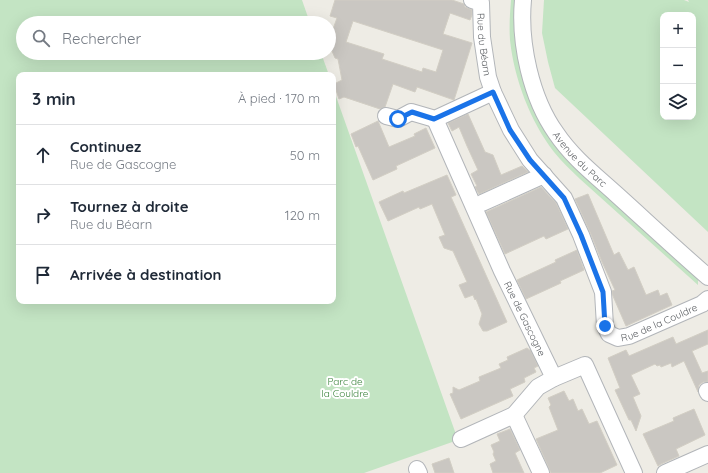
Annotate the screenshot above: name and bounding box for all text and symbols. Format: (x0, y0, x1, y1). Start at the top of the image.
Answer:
map controls (660, 12, 696, 120)
button: + (660, 12, 696, 48)
street label: Rue du Béarn (474, 13, 494, 77)
search box (16, 16, 336, 60)
icon: search (30, 27, 52, 49)
text: Rechercher (62, 29, 141, 48)
button: − (660, 48, 696, 84)
button: layers (660, 84, 696, 120)
text: 3 min (32, 88, 76, 109)
text: À pied · 170 m (238, 90, 320, 106)
route start (389, 110, 407, 128)
street label: Avenue du Parc (550, 129, 609, 190)
text: Continuez (70, 137, 141, 156)
icon: ahead (32, 144, 54, 166)
text: 50 m (290, 147, 320, 163)
text: Rue de Gascogne (70, 156, 176, 172)
text: Tournez à droite (70, 197, 189, 216)
icon: right (32, 204, 54, 226)
text: 120 m (285, 207, 320, 223)
text: Rue du Béarn (70, 216, 152, 232)
icon: arrive (32, 264, 54, 286)
text: Arrivée à destination (70, 265, 222, 284)
street label: Rue de Gascogne (501, 279, 549, 359)
street label: Rue de la Couldre (620, 301, 700, 344)
route end (596, 317, 614, 335)
park label: Parc de la Couldre (322, 375, 369, 400)

